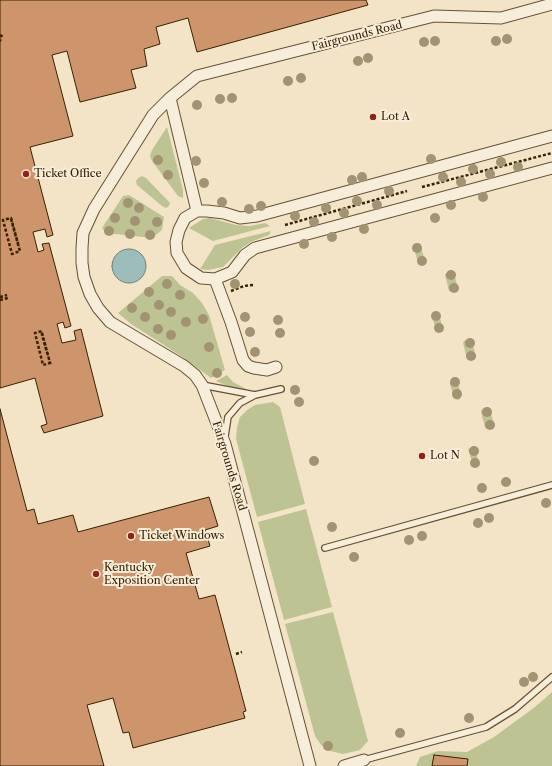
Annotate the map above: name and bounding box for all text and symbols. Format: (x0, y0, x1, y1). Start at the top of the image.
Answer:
street label: Fairgrounds Road (310, 18, 404, 54)
place label: Lot A (381, 110, 410, 124)
marker: Lot A (368, 112, 378, 122)
place label: Ticket Office (34, 167, 102, 181)
marker: Ticket Office (21, 169, 31, 179)
street label: Fairgrounds Road (209, 420, 249, 512)
place label: Lot N (430, 449, 460, 463)
marker: Lot N (417, 451, 427, 461)
place label: Ticket Windows (139, 529, 224, 543)
marker: Ticket Windows (126, 531, 136, 541)
place label: Kentucky Exposition Center (104, 561, 200, 587)
marker: Kentucky Exposition Center (91, 569, 101, 579)

